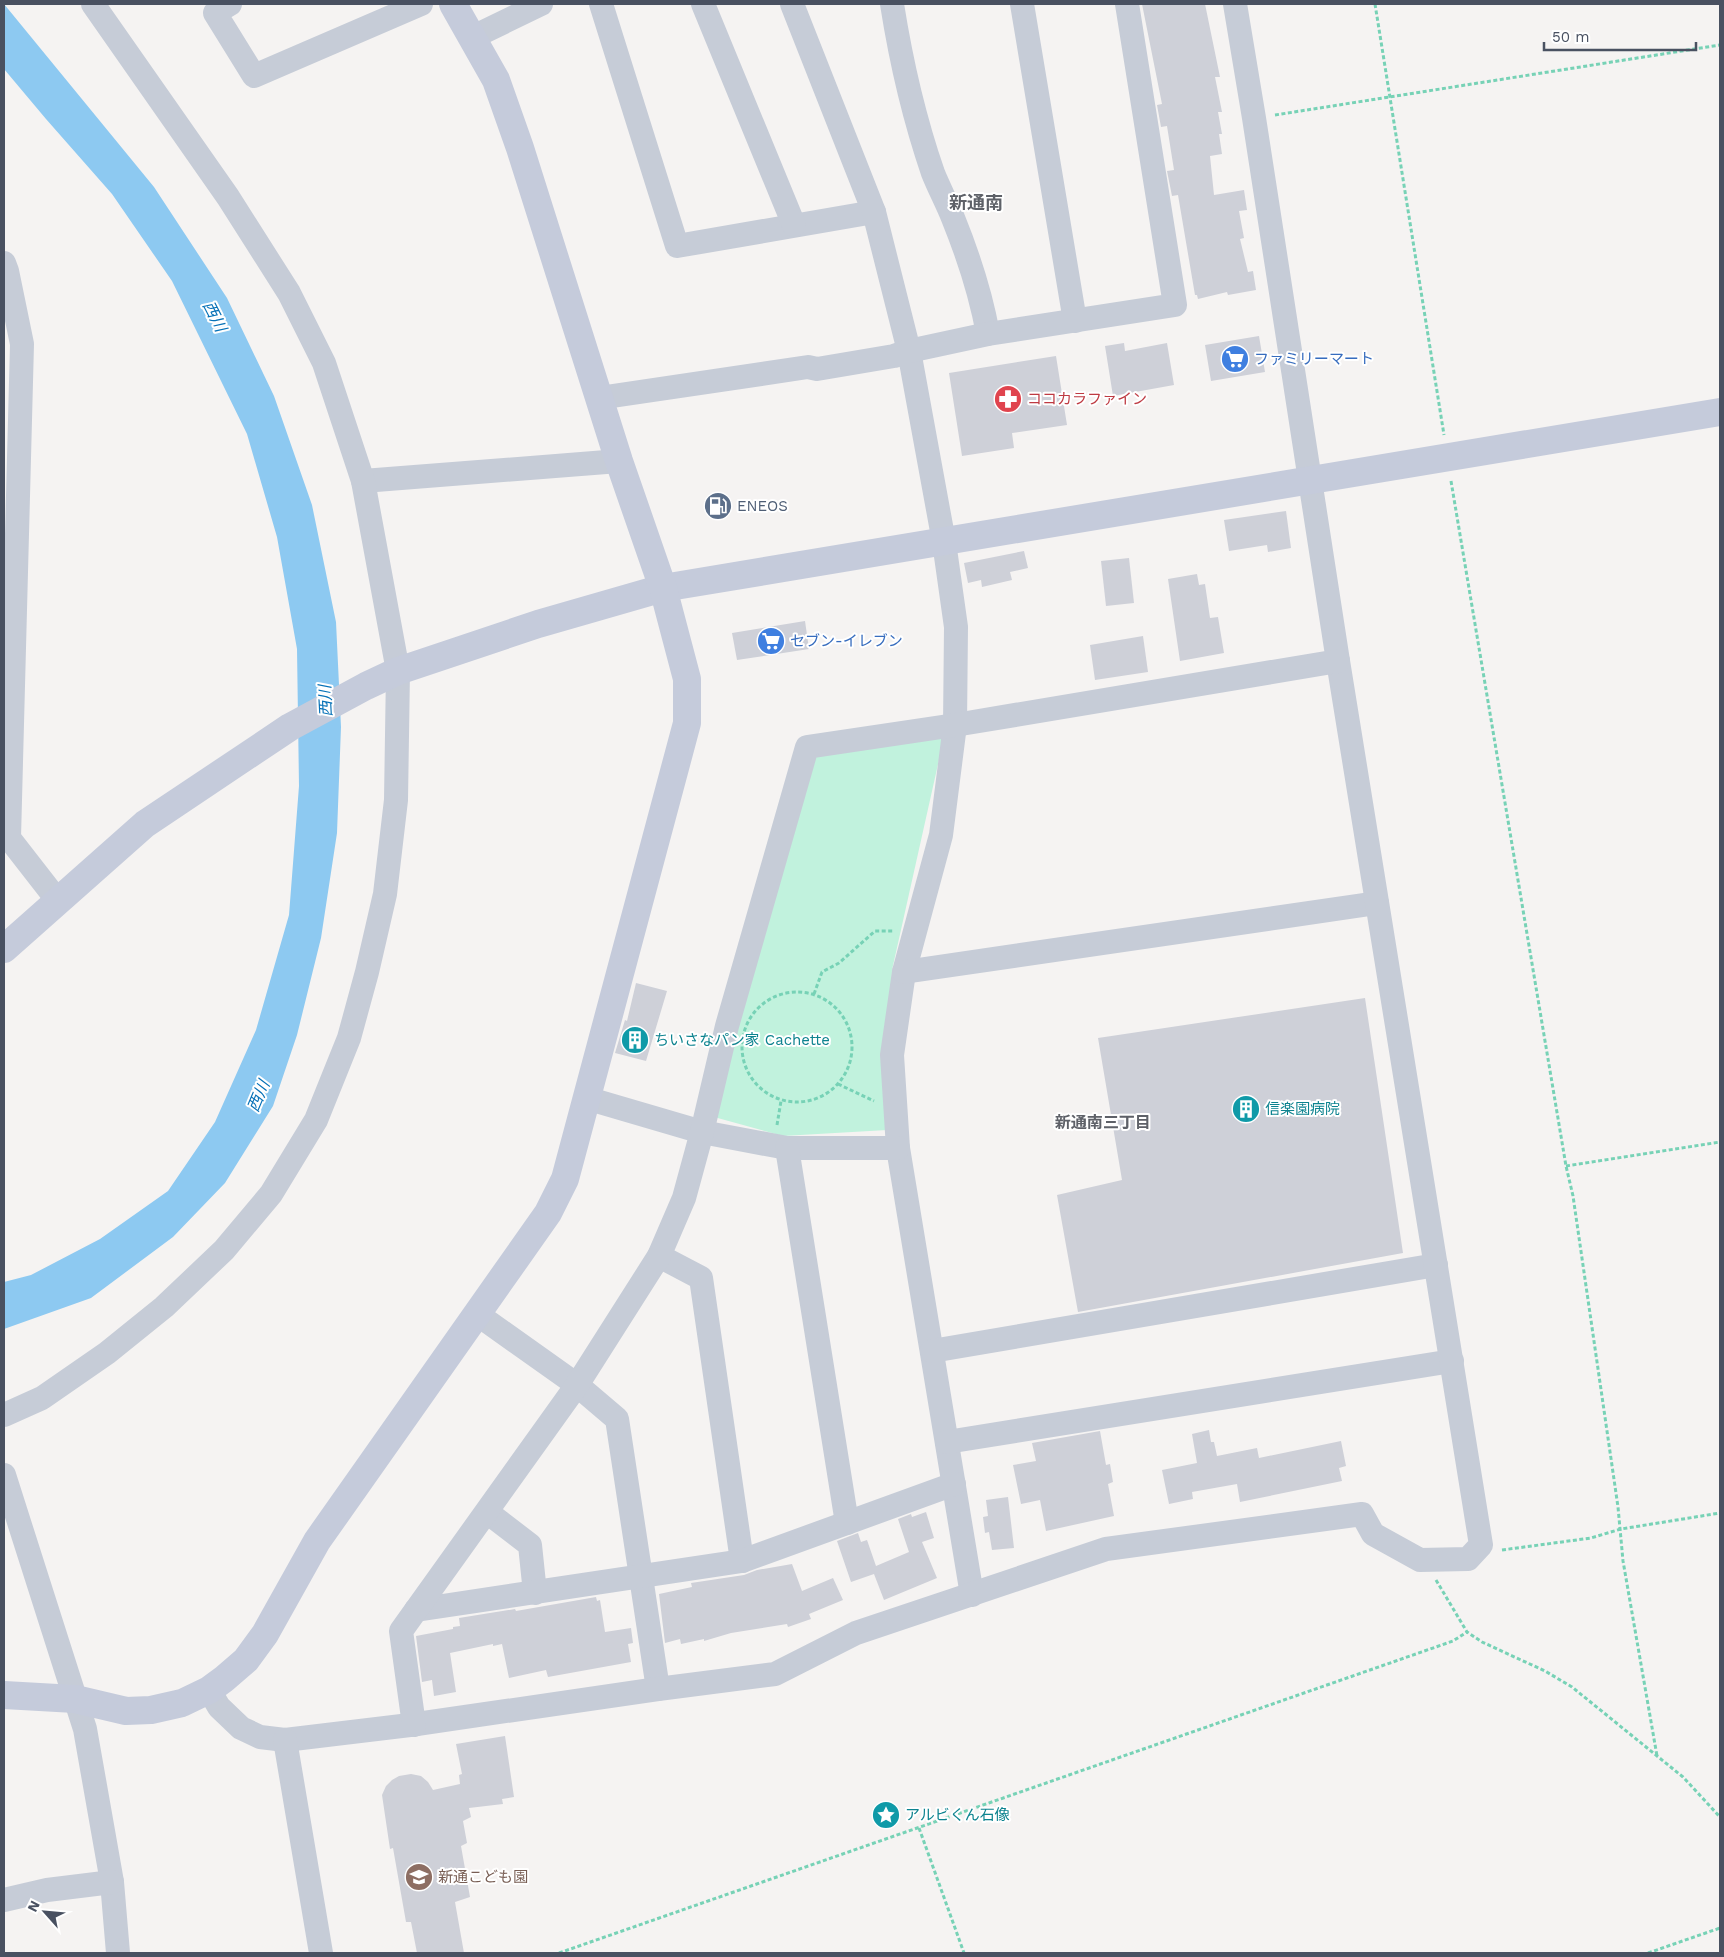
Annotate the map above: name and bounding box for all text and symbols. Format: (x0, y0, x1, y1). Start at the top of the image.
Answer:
scale bar (1544, 20, 1696, 52)
text: 50 m (1552, 28, 1589, 46)
district label: 新通南 (949, 192, 1003, 213)
water label: 西川 (199, 298, 231, 337)
supermarket icon: ファミリーマート (1220, 344, 1250, 374)
place label: ファミリーマート (1254, 350, 1374, 368)
pharmacy icon: ココカラファイン (993, 384, 1023, 414)
place label: ココカラファイン (1027, 390, 1147, 408)
fuel station icon: ENEOS (703, 491, 733, 521)
place label: ENEOS (737, 497, 788, 515)
supermarket icon: セブン-イレブン (756, 626, 786, 656)
place label: セブン-イレブン (790, 632, 903, 650)
water label: 西川 (315, 683, 336, 717)
building icon: ちいさなパン家 Cachette (620, 1025, 650, 1055)
place label: ちいさなパン家 Cachette (654, 1031, 830, 1049)
water label: 西川 (243, 1076, 274, 1115)
building icon: 信楽園病院 (1231, 1094, 1261, 1124)
place label: 信楽園病院 (1265, 1100, 1340, 1118)
district label: 新通南三丁目 (1055, 1113, 1151, 1132)
place icon: アルビくん石像 (871, 1800, 901, 1830)
place label: アルビくん石像 (905, 1806, 1010, 1824)
school or university icon: 新通こども園 (404, 1862, 434, 1892)
place label: 新通こども園 (438, 1868, 528, 1886)
north arrow (20, 1887, 70, 1937)
text: N (24, 1898, 43, 1914)

